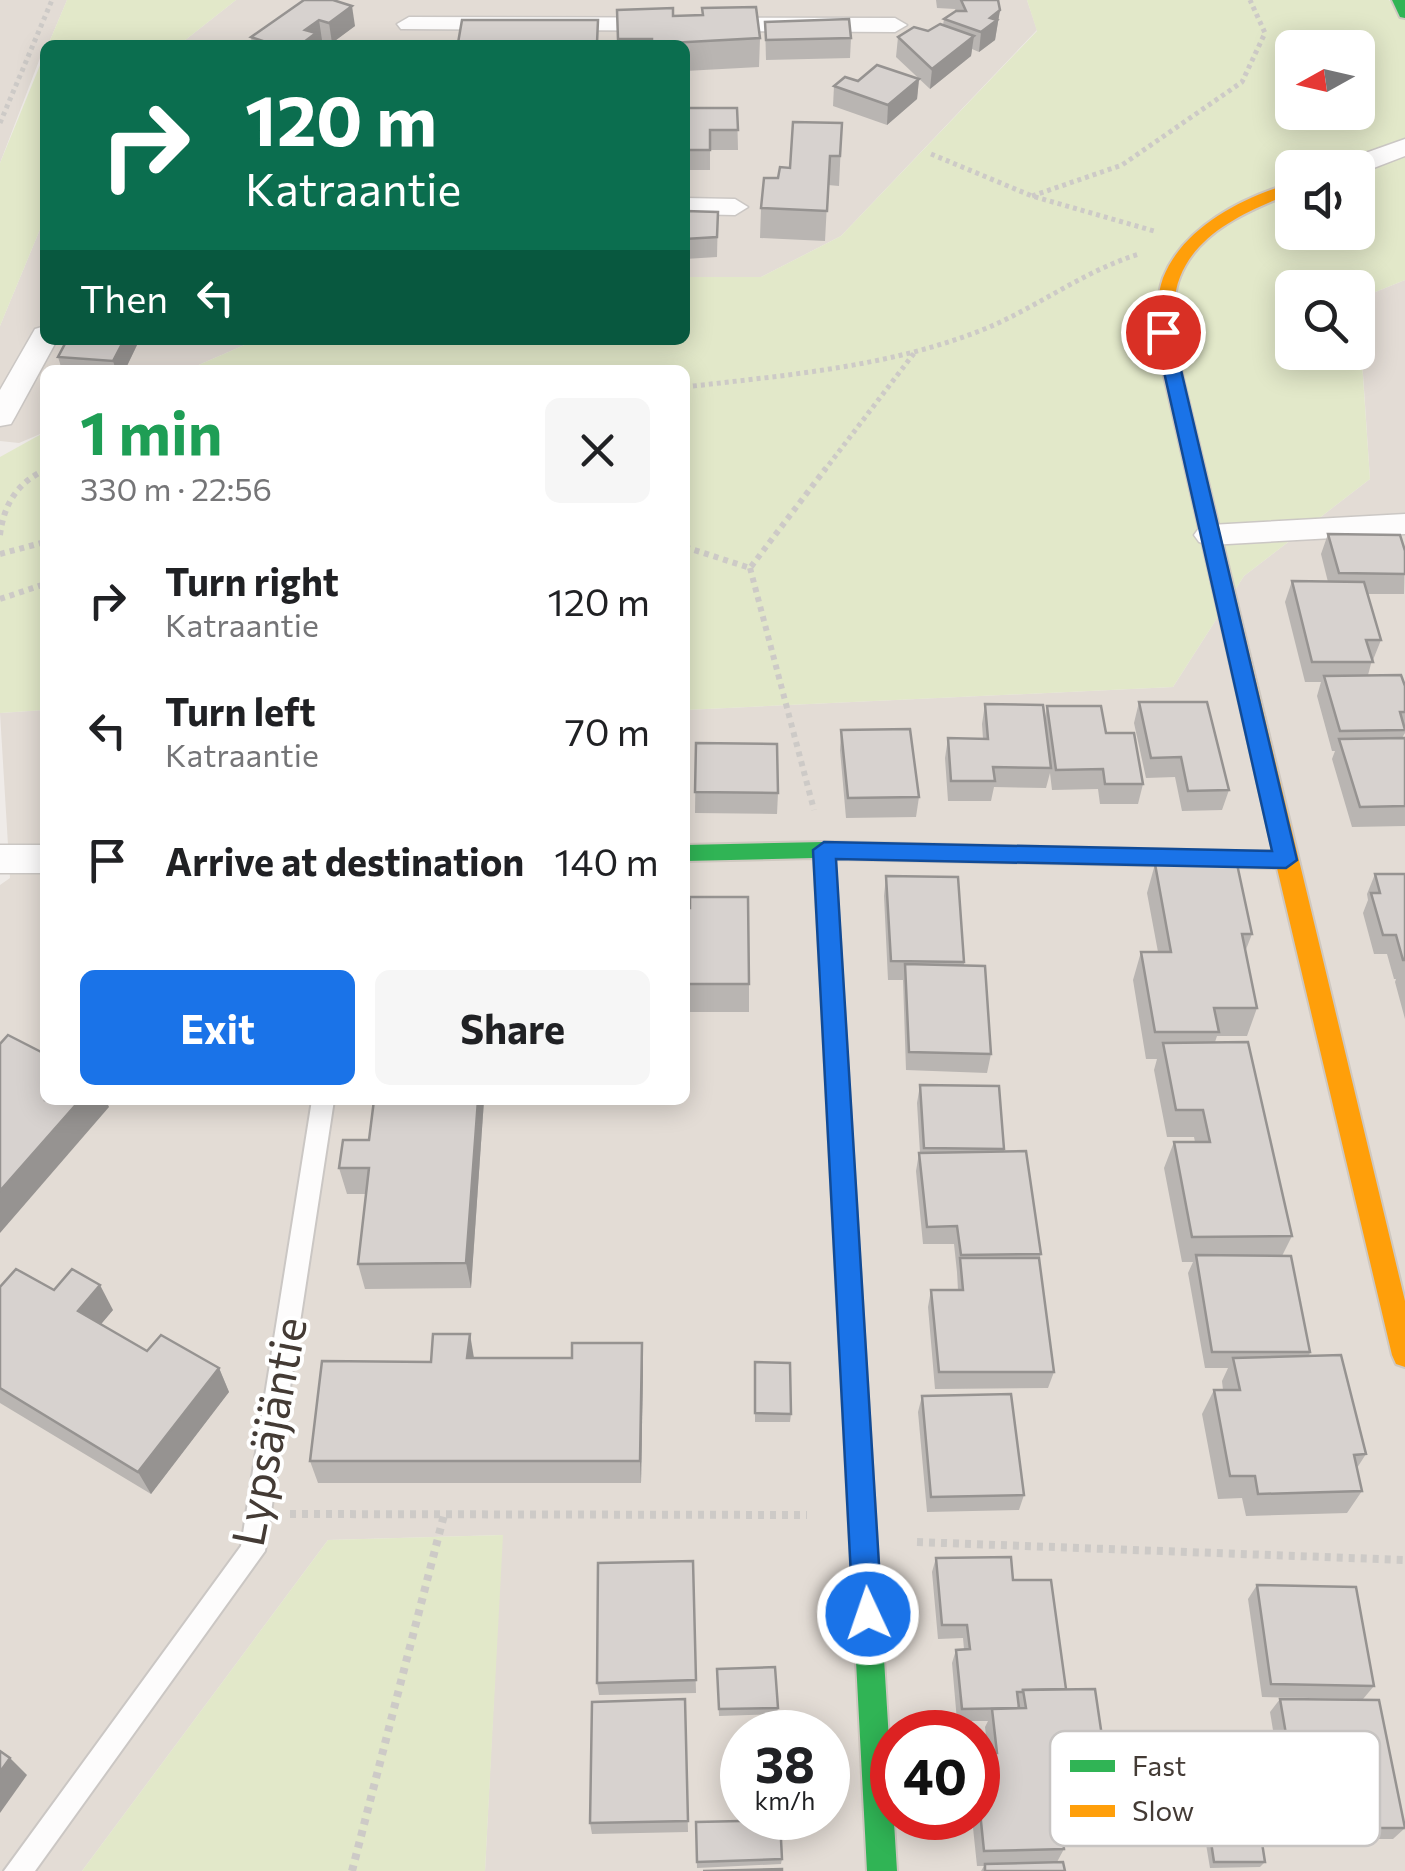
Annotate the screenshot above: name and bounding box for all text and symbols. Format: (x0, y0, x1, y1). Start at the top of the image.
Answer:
north arrow (1275, 30, 1375, 130)
map controls (1275, 30, 1375, 370)
text: 120 m (245, 75, 437, 160)
icon: right (80, 80, 210, 210)
button: sound (1275, 150, 1375, 250)
text: Katraantie (245, 160, 461, 215)
icon: left (188, 270, 243, 325)
button: search (1275, 270, 1375, 370)
text: Then (80, 274, 168, 321)
pin (1121, 290, 1206, 375)
icon: arrive (1136, 305, 1191, 360)
text: 1 min (80, 394, 222, 467)
button: close (545, 398, 650, 503)
text: 330 m · 22:56 (80, 468, 272, 508)
text: Turn right (165, 557, 339, 604)
icon: right (80, 573, 135, 628)
text: 120 m (548, 577, 650, 624)
text: Katraantie (165, 604, 319, 644)
text: Turn left (165, 687, 316, 734)
icon: left (80, 703, 135, 758)
text: 70 m (565, 707, 650, 754)
text: Katraantie (165, 734, 319, 774)
icon: arrive (80, 833, 135, 888)
text: Arrive at destination (165, 837, 524, 884)
text: 140 m (554, 837, 659, 884)
button: Exit (80, 970, 355, 1085)
button: Share (375, 970, 650, 1085)
street label: Lypsäjäntie (218, 1312, 316, 1550)
position arrow (816, 1562, 920, 1666)
speed limit sign: 40 (870, 1710, 1000, 1840)
legend (1050, 1731, 1380, 1846)
text: 38 (755, 1732, 815, 1793)
text: Fast (1132, 1748, 1186, 1782)
text: km/h (755, 1785, 815, 1815)
text: Slow (1132, 1793, 1194, 1827)

